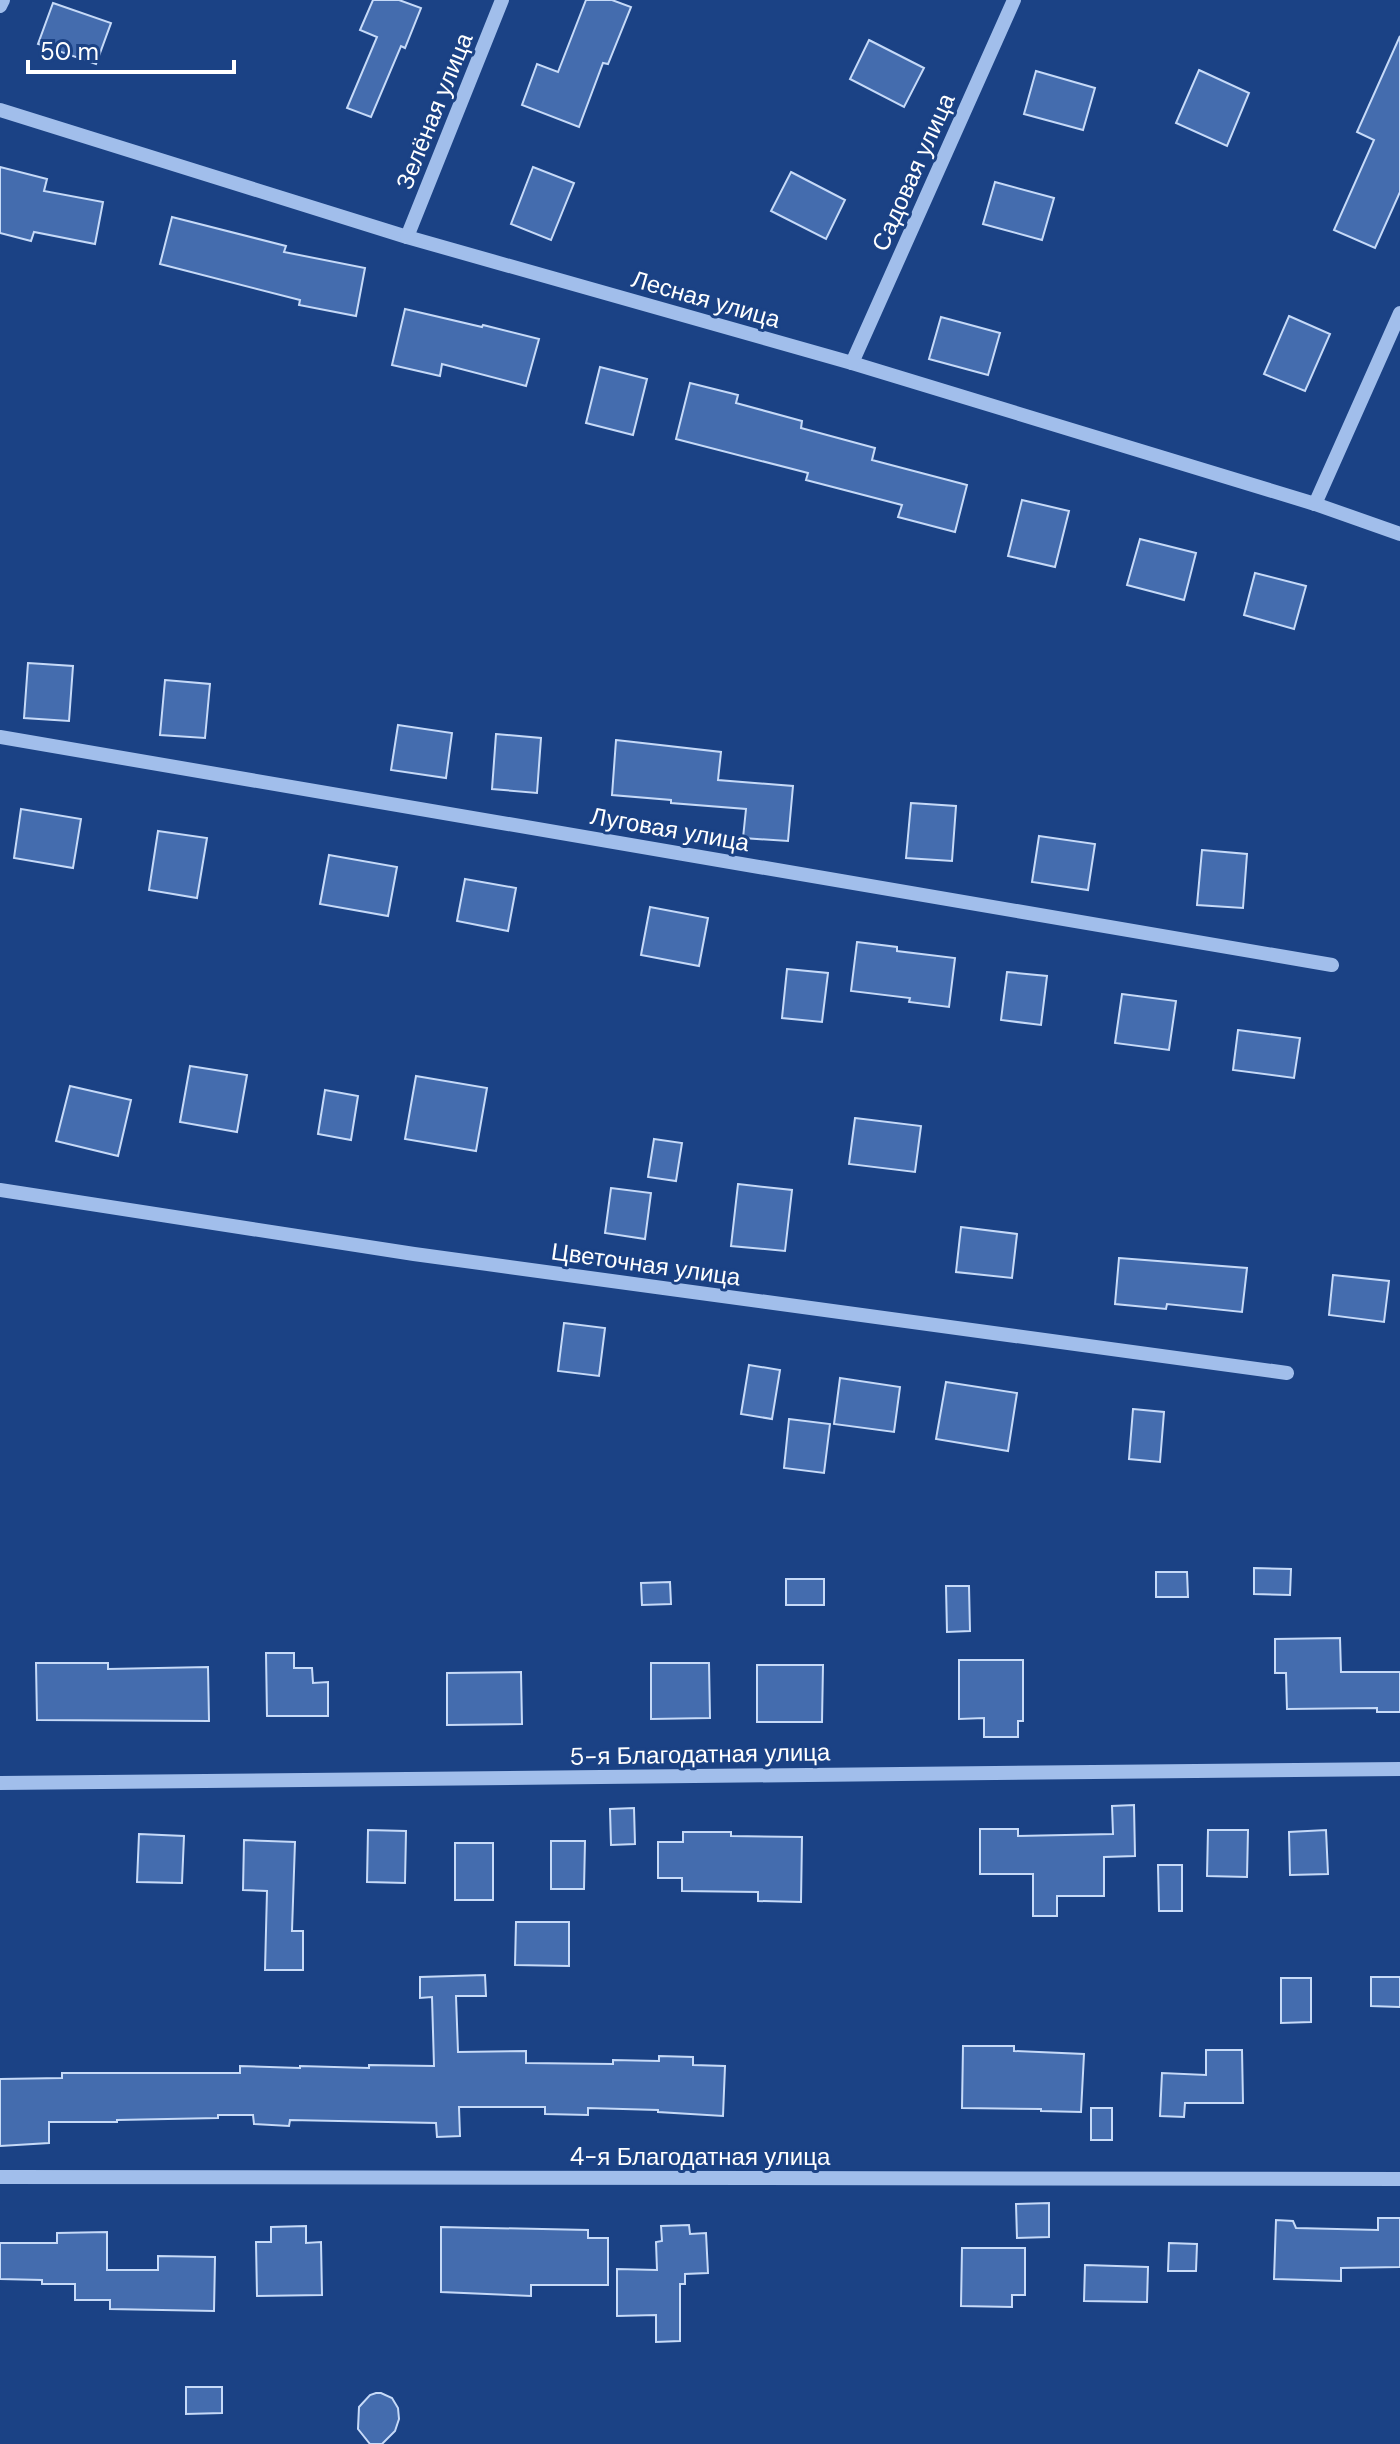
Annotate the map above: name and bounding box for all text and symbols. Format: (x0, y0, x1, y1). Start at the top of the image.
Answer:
scale bar (28, 24, 234, 74)
street label: Зелёная улица (388, 27, 480, 194)
text: 50 m (40, 36, 99, 67)
street label: Садовая улица (864, 88, 962, 256)
street label: Лесная улица (628, 263, 784, 335)
street label: Луговая улица (588, 800, 753, 858)
street label: Цветочная улица (549, 1235, 743, 1293)
street label: 5-я Благодатная улица (569, 1736, 831, 1772)
street label: 4-я Благодатная улица (570, 2141, 831, 2172)

